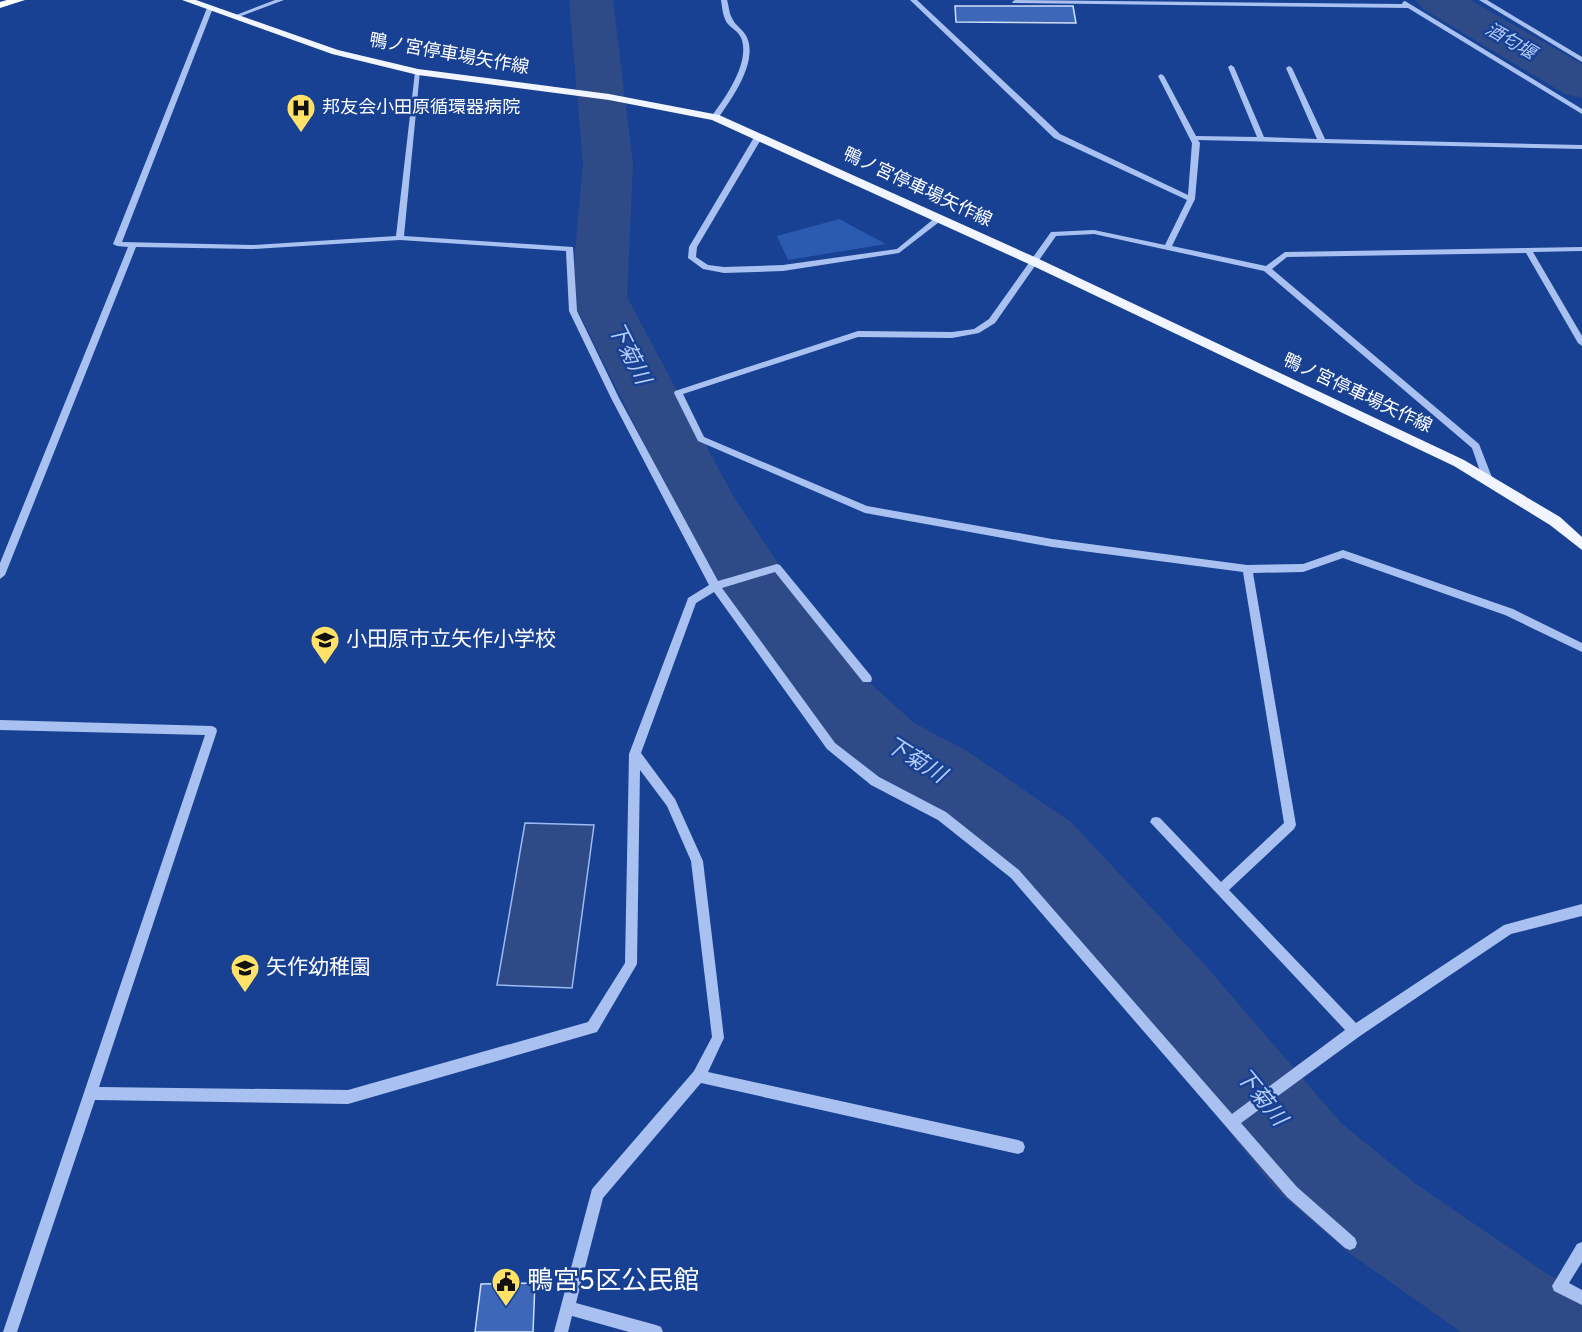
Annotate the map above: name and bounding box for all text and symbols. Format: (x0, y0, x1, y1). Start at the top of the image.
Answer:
water label: 酒匂堰 (1481, 19, 1542, 67)
street label: 鴨ノ宮停車場矢作線 (367, 30, 531, 80)
hospital icon: 邦友会小田原循環器病院 (285, 92, 317, 134)
place label: 邦友会小田原循環器病院 (322, 97, 520, 120)
street label: 鴨ノ宮停車場矢作線 (839, 143, 995, 233)
water label: 下菊川 (601, 318, 656, 391)
street label: 鴨ノ宮停車場矢作線 (1279, 349, 1435, 439)
school or university icon: 小田原市立矢作小学校 (309, 624, 341, 666)
place label: 小田原市立矢作小学校 (346, 627, 556, 654)
water label: 下菊川 (880, 732, 952, 791)
school or university icon: 矢作幼稚園 (229, 952, 261, 994)
place label: 矢作幼稚園 (266, 955, 371, 982)
water label: 下菊川 (1229, 1064, 1293, 1134)
public building icon: 鴨宮5区公民館 (490, 1266, 522, 1308)
place label: 鴨宮5区公民館 (527, 1266, 699, 1299)

